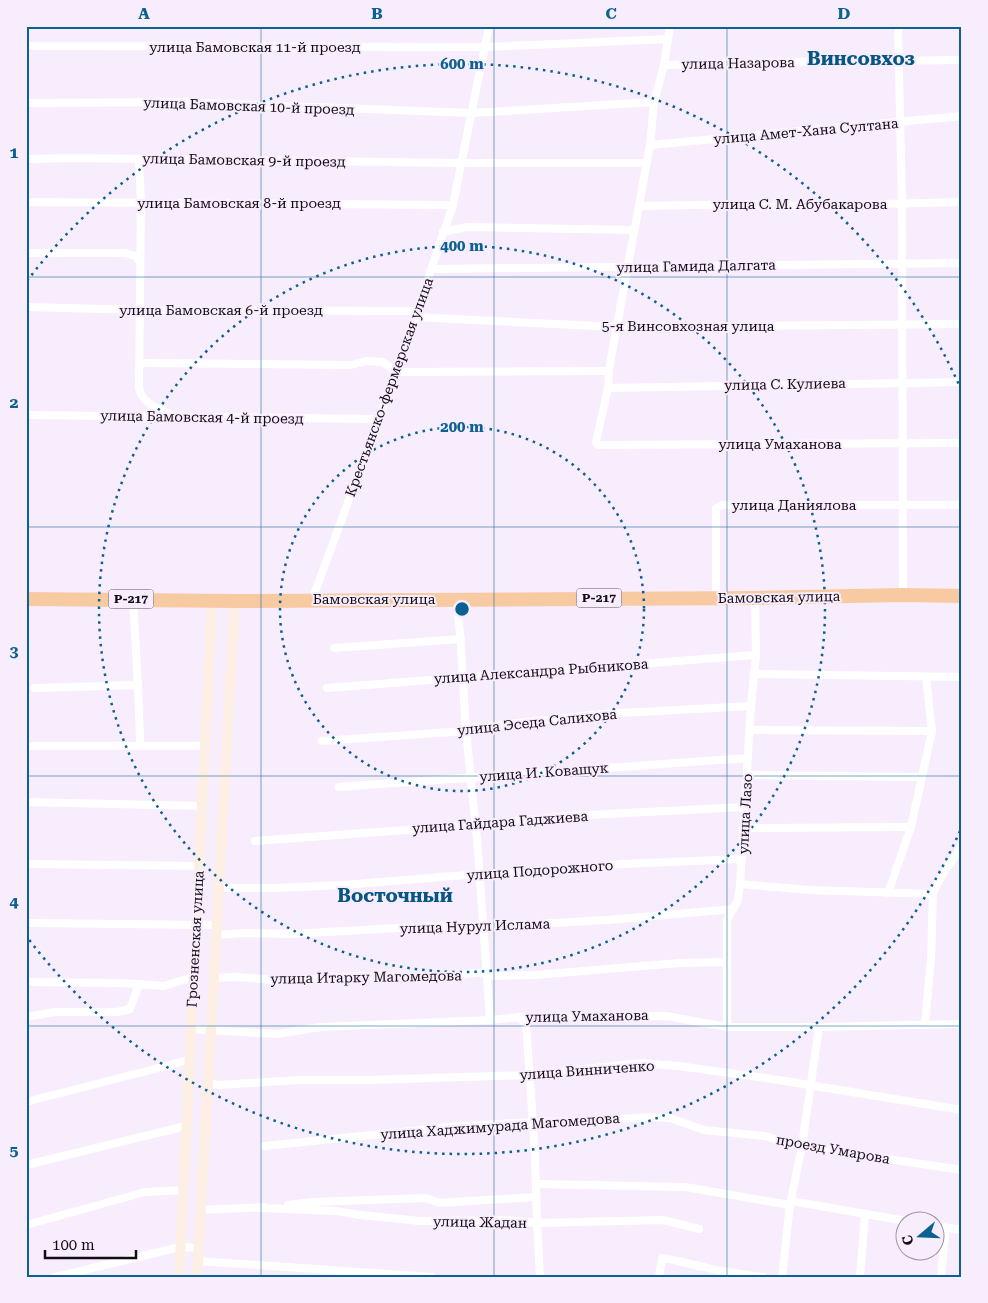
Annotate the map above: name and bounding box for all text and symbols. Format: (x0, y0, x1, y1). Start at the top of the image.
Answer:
text: A (138, 4, 150, 23)
text: B (371, 4, 383, 23)
text: C (605, 4, 617, 23)
text: D (838, 4, 851, 23)
street label: улица Бамовская 11-й проезд (149, 39, 361, 55)
district label: Винсовхоз (807, 47, 915, 70)
street label: улица Назарова (681, 54, 795, 72)
text: 600 m (440, 55, 484, 73)
street label: улица Бамовская 10-й проезд (143, 94, 355, 118)
street label: улица Амет-Хана Султана (713, 115, 899, 147)
text: 1 (10, 143, 19, 162)
street label: улица Бамовская 9-й проезд (142, 150, 346, 170)
street label: улица Бамовская 8-й проезд (137, 195, 341, 211)
street label: улица С. М. Абубакарова (713, 196, 888, 212)
text: 400 m (440, 237, 484, 255)
street label: улица Гамида Далгата (616, 257, 776, 275)
street label: Крестьянско-фермерская улица (342, 275, 436, 499)
street label: улица Бамовская 6-й проезд (119, 302, 323, 318)
street label: 5-я Винсовхозная улица (602, 318, 775, 334)
street label: улица С. Кулиева (724, 375, 846, 393)
text: 2 (10, 393, 19, 412)
street label: улица Бамовская 4-й проезд (100, 407, 304, 427)
text: 200 m (440, 418, 484, 436)
street label: улица Умаханова (718, 436, 842, 452)
street label: улица Даниялова (732, 497, 857, 513)
road number: Р-217 (576, 588, 622, 608)
street label: Бамовская улица (718, 588, 841, 606)
road number: Р-217 (108, 590, 154, 608)
street label: Бамовская улица (313, 591, 436, 607)
centre of rings (453, 600, 471, 618)
text: 3 (10, 642, 19, 661)
street label: улица Александра Рыбникова (433, 655, 649, 686)
street label: улица Эседа Салихова (456, 706, 618, 738)
street label: улица И. Коващук (479, 760, 609, 784)
street label: улица Лазо (735, 773, 755, 855)
street label: улица Гайдара Гаджиева (411, 808, 589, 836)
street label: улица Подорожного (466, 857, 614, 883)
street label: Грозненская улица (183, 870, 207, 1008)
district label: Восточный (337, 884, 453, 907)
text: 4 (10, 892, 19, 911)
street label: улица Нурул Ислама (399, 915, 551, 937)
street label: улица Итарку Магомедова (270, 967, 462, 987)
street label: улица Умаханова (525, 1007, 649, 1025)
street label: улица Винниченко (519, 1057, 655, 1083)
street label: улица Хаджимурада Магомедова (380, 1110, 621, 1142)
street label: проезд Умарова (775, 1131, 892, 1167)
text: 5 (10, 1141, 19, 1160)
north arrow (896, 1210, 946, 1260)
street label: улица Жадан (433, 1213, 527, 1231)
scale bar (45, 1228, 136, 1260)
text: С (898, 1233, 917, 1247)
text: 100 m (52, 1236, 95, 1254)

